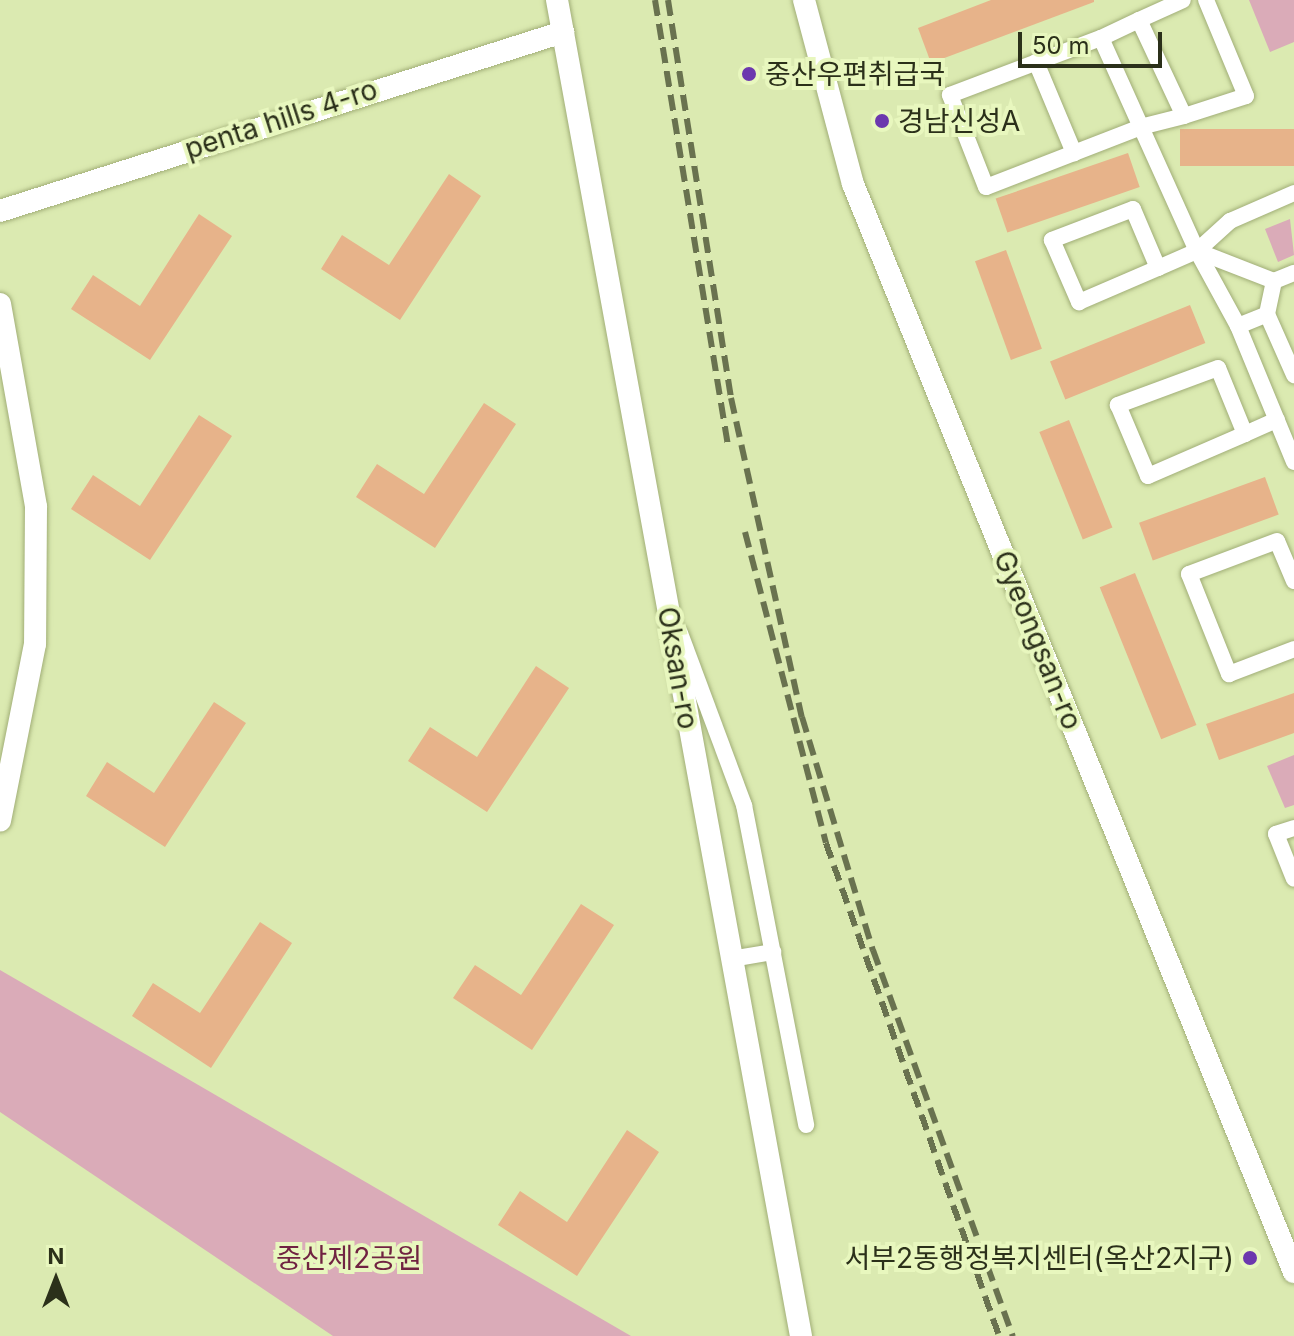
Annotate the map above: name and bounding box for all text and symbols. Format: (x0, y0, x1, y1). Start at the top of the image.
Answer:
scale bar (1022, 16, 1166, 66)
text: 50 m (1032, 31, 1090, 60)
place label: 중산우편취급국 (765, 57, 945, 91)
marker: 중산우편취급국 (740, 65, 758, 83)
street label: penta hills 4-ro (181, 72, 381, 166)
place label: 경남신성A (898, 104, 1020, 138)
marker: 경남신성A (873, 112, 891, 130)
street label: Gyeongsan-ro (987, 546, 1089, 734)
street label: Oksan-ro (651, 604, 705, 732)
north arrow (16, 1240, 96, 1320)
park label: 중산제2공원 (276, 1241, 422, 1275)
place label: 서부2동행정복지센터(옥산2지구) (845, 1241, 1234, 1275)
text: N (48, 1243, 64, 1269)
marker: 서부2동행정복지센터(옥산2지구) (1241, 1249, 1259, 1267)

